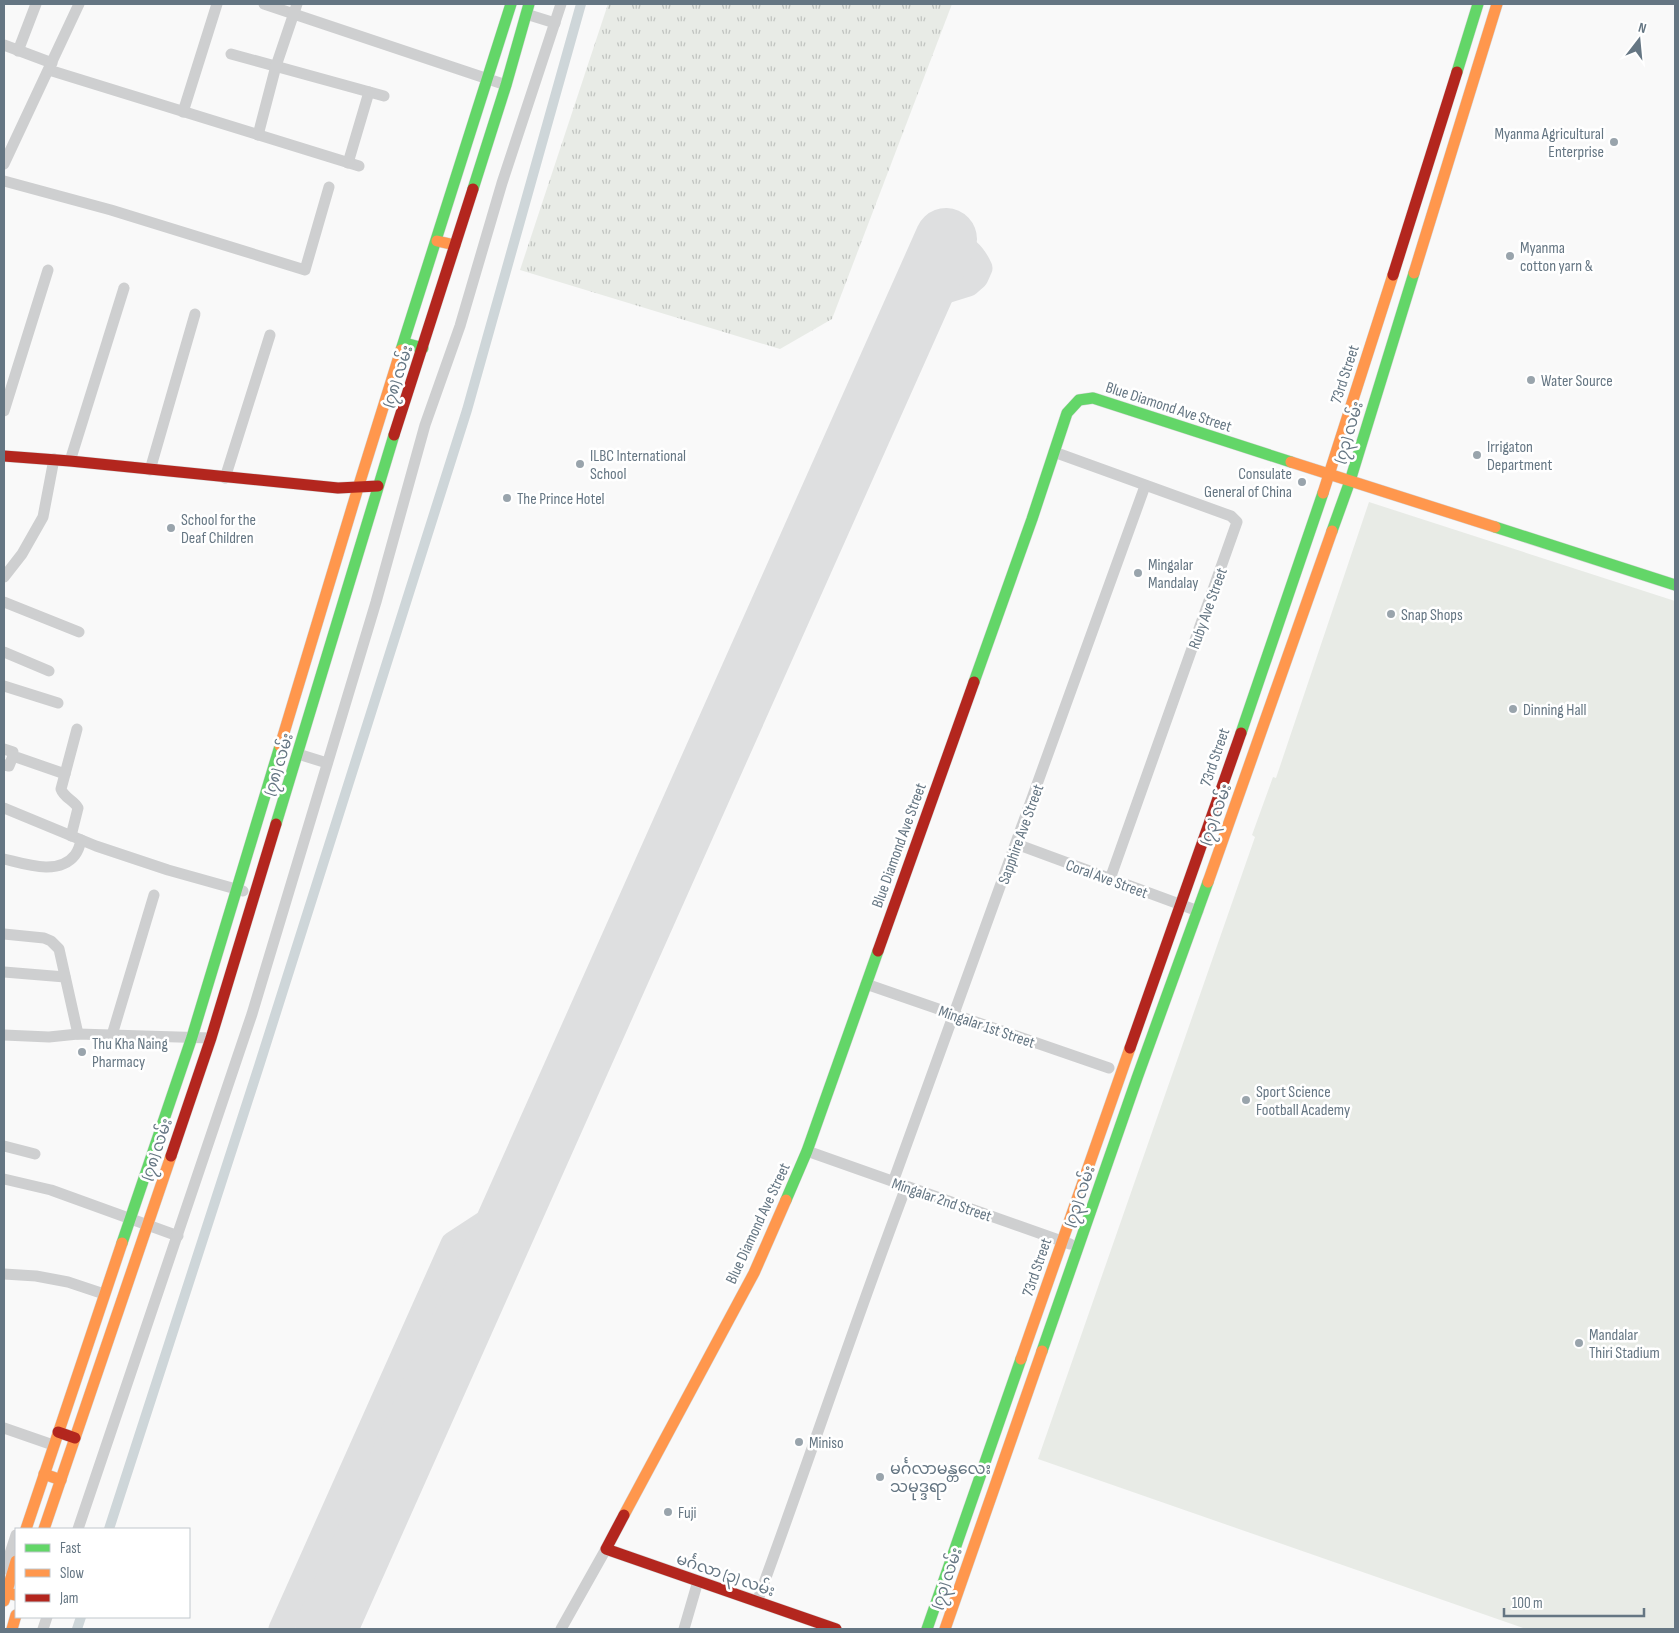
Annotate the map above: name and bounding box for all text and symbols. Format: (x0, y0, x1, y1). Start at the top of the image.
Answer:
north arrow (1614, 15, 1664, 65)
text: N (1637, 19, 1648, 37)
place label: Myanma Agricultural Enterprise (1494, 125, 1604, 162)
marker: Myanma Agricultural Enterprise (1608, 136, 1620, 148)
place label: Myanma cotton yarn & (1520, 239, 1593, 276)
marker: Myanma cotton yarn & (1504, 250, 1516, 262)
street label: (၇၈) လမ်း (377, 342, 420, 411)
street label: 73rd Street (1327, 343, 1364, 406)
place label: Water Source (1541, 372, 1613, 391)
marker: Water Source (1525, 374, 1537, 386)
street label: Blue Diamond Ave Street (1103, 378, 1234, 437)
street label: (၇၃) လမ်း (1328, 398, 1371, 467)
place label: Irrigaton Department (1487, 438, 1552, 475)
place label: ILBC International School (590, 447, 686, 484)
marker: Irrigaton Department (1471, 449, 1483, 461)
marker: ILBC International School (574, 458, 586, 470)
place label: Consulate General of China (1204, 465, 1292, 502)
marker: Consulate General of China (1296, 476, 1308, 488)
place label: The Prince Hotel (517, 490, 605, 509)
marker: The Prince Hotel (501, 492, 513, 504)
place label: School for the Deaf Children (181, 511, 256, 548)
marker: School for the Deaf Children (165, 522, 177, 534)
place label: Mingalar Mandalay (1148, 556, 1199, 593)
street label: Ruby Ave Street (1185, 565, 1232, 652)
marker: Mingalar Mandalay (1132, 567, 1144, 579)
place label: Snap Shops (1401, 606, 1463, 625)
marker: Snap Shops (1385, 608, 1397, 620)
place label: Dinning Hall (1523, 701, 1587, 720)
marker: Dinning Hall (1507, 703, 1519, 715)
street label: 73rd Street (1197, 726, 1234, 789)
street label: (၇၈) လမ်း (258, 730, 301, 799)
street label: (၇၃) လမ်း (1194, 780, 1239, 849)
street label: Blue Diamond Ave Street (868, 781, 931, 910)
street label: Sapphire Ave Street (995, 782, 1048, 887)
street label: Coral Ave Street (1063, 856, 1150, 903)
street label: Mingalar 1st Street (936, 1002, 1037, 1053)
place label: Thu Kha Naing Pharmacy (92, 1035, 168, 1072)
marker: Thu Kha Naing Pharmacy (76, 1046, 88, 1058)
place label: Sport Science Football Academy (1256, 1083, 1350, 1120)
marker: Sport Science Football Academy (1240, 1094, 1252, 1106)
street label: (၇၈) လမ်း (135, 1115, 180, 1184)
street label: Blue Diamond Ave Street (722, 1160, 795, 1287)
street label: (၇၃) လမ်း (1058, 1162, 1103, 1231)
street label: Mingalar 2nd Street (889, 1174, 994, 1226)
street label: 73rd Street (1019, 1236, 1056, 1299)
place label: Mandalar Thiri Stadium (1589, 1326, 1660, 1363)
marker: Mandalar Thiri Stadium (1573, 1337, 1585, 1349)
place label: Miniso (809, 1434, 844, 1453)
marker: Miniso (793, 1436, 805, 1448)
place label: မင်္ဂလာမန္တလေး သမုဒ္ဒရာ (890, 1457, 991, 1501)
marker: မင်္ဂလာမန္တလေး သမုဒ္ဒရာ (874, 1471, 886, 1483)
place label: Fuji (678, 1504, 697, 1523)
marker: Fuji (662, 1506, 674, 1518)
legend (15, 1528, 190, 1618)
text: Fast (60, 1539, 82, 1558)
street label: (၇၃) လမ်း (925, 1544, 970, 1613)
street label: မင်္ဂလာ (၃) လမ်း (673, 1547, 778, 1604)
text: Slow (60, 1564, 84, 1583)
scale bar (1504, 1586, 1644, 1618)
text: Jam (59, 1589, 78, 1608)
text: 100 m (1512, 1594, 1543, 1613)

